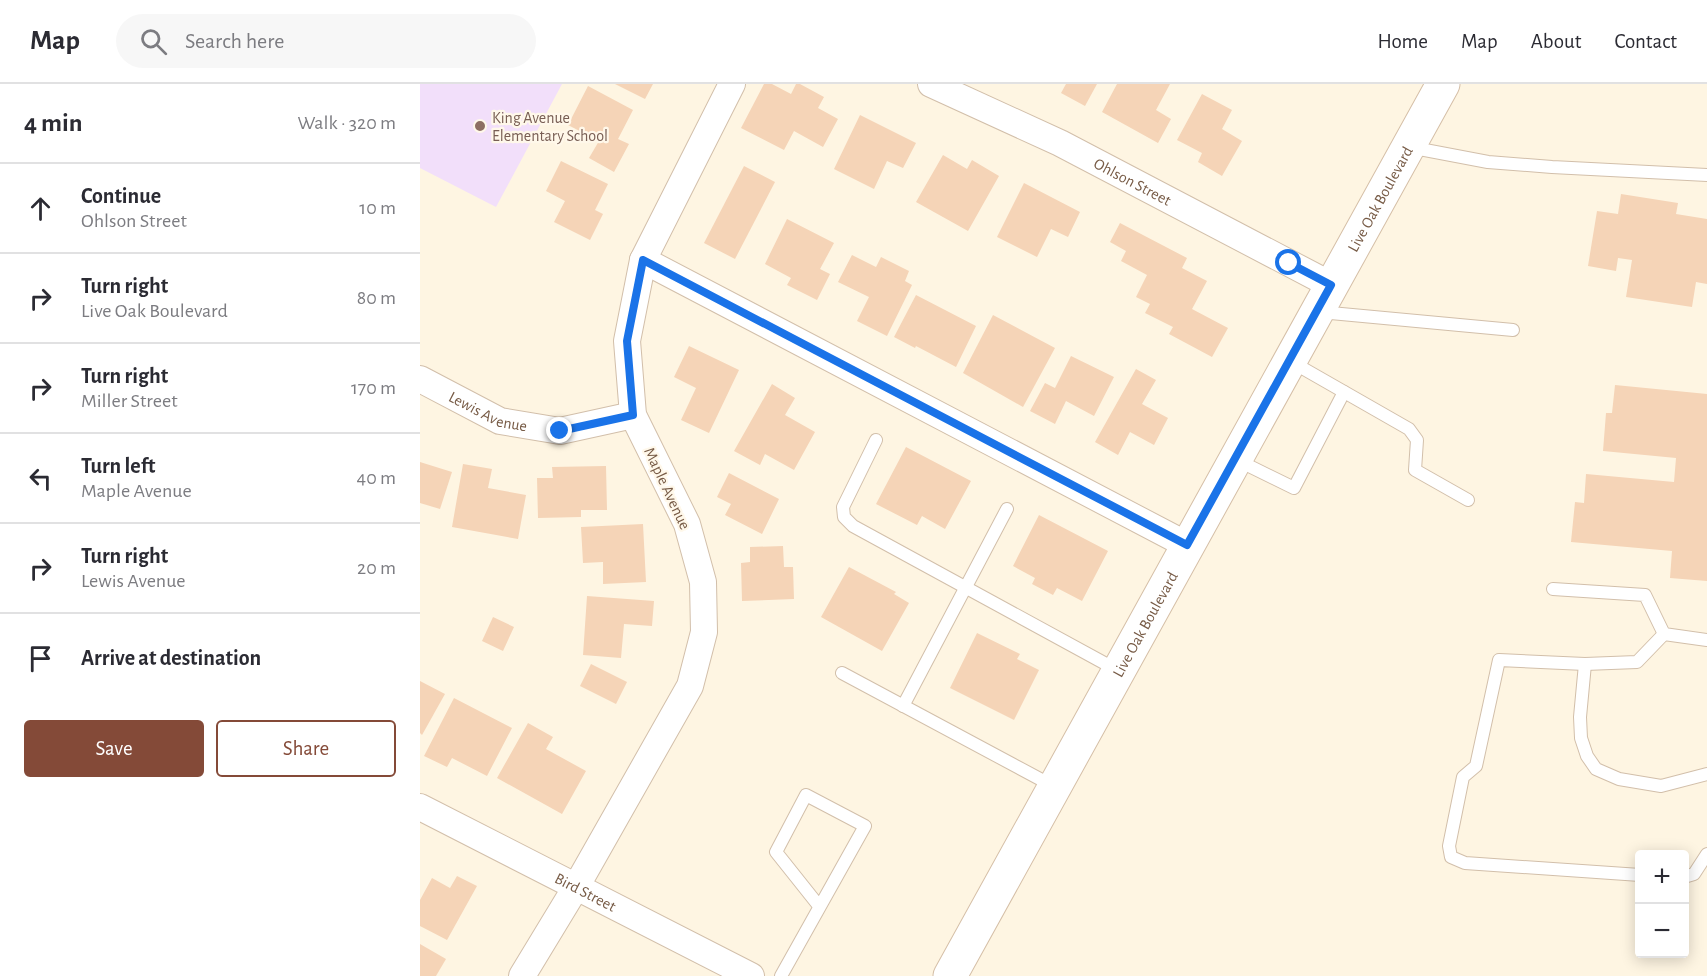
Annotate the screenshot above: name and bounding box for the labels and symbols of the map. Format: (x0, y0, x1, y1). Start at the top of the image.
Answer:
place label: King Avenue Elementary School (492, 110, 608, 145)
marker: King Avenue Elementary School (473, 119, 487, 133)
street label: Live Oak Boulevard (1345, 144, 1416, 255)
street label: Ohlson Street (1091, 155, 1174, 209)
route start (1275, 249, 1301, 275)
street label: Lewis Avenue (446, 389, 528, 434)
route end (546, 417, 572, 443)
street label: Maple Avenue (641, 445, 693, 532)
street label: Live Oak Boulevard (1110, 569, 1181, 680)
street label: Bird Street (552, 870, 618, 915)

